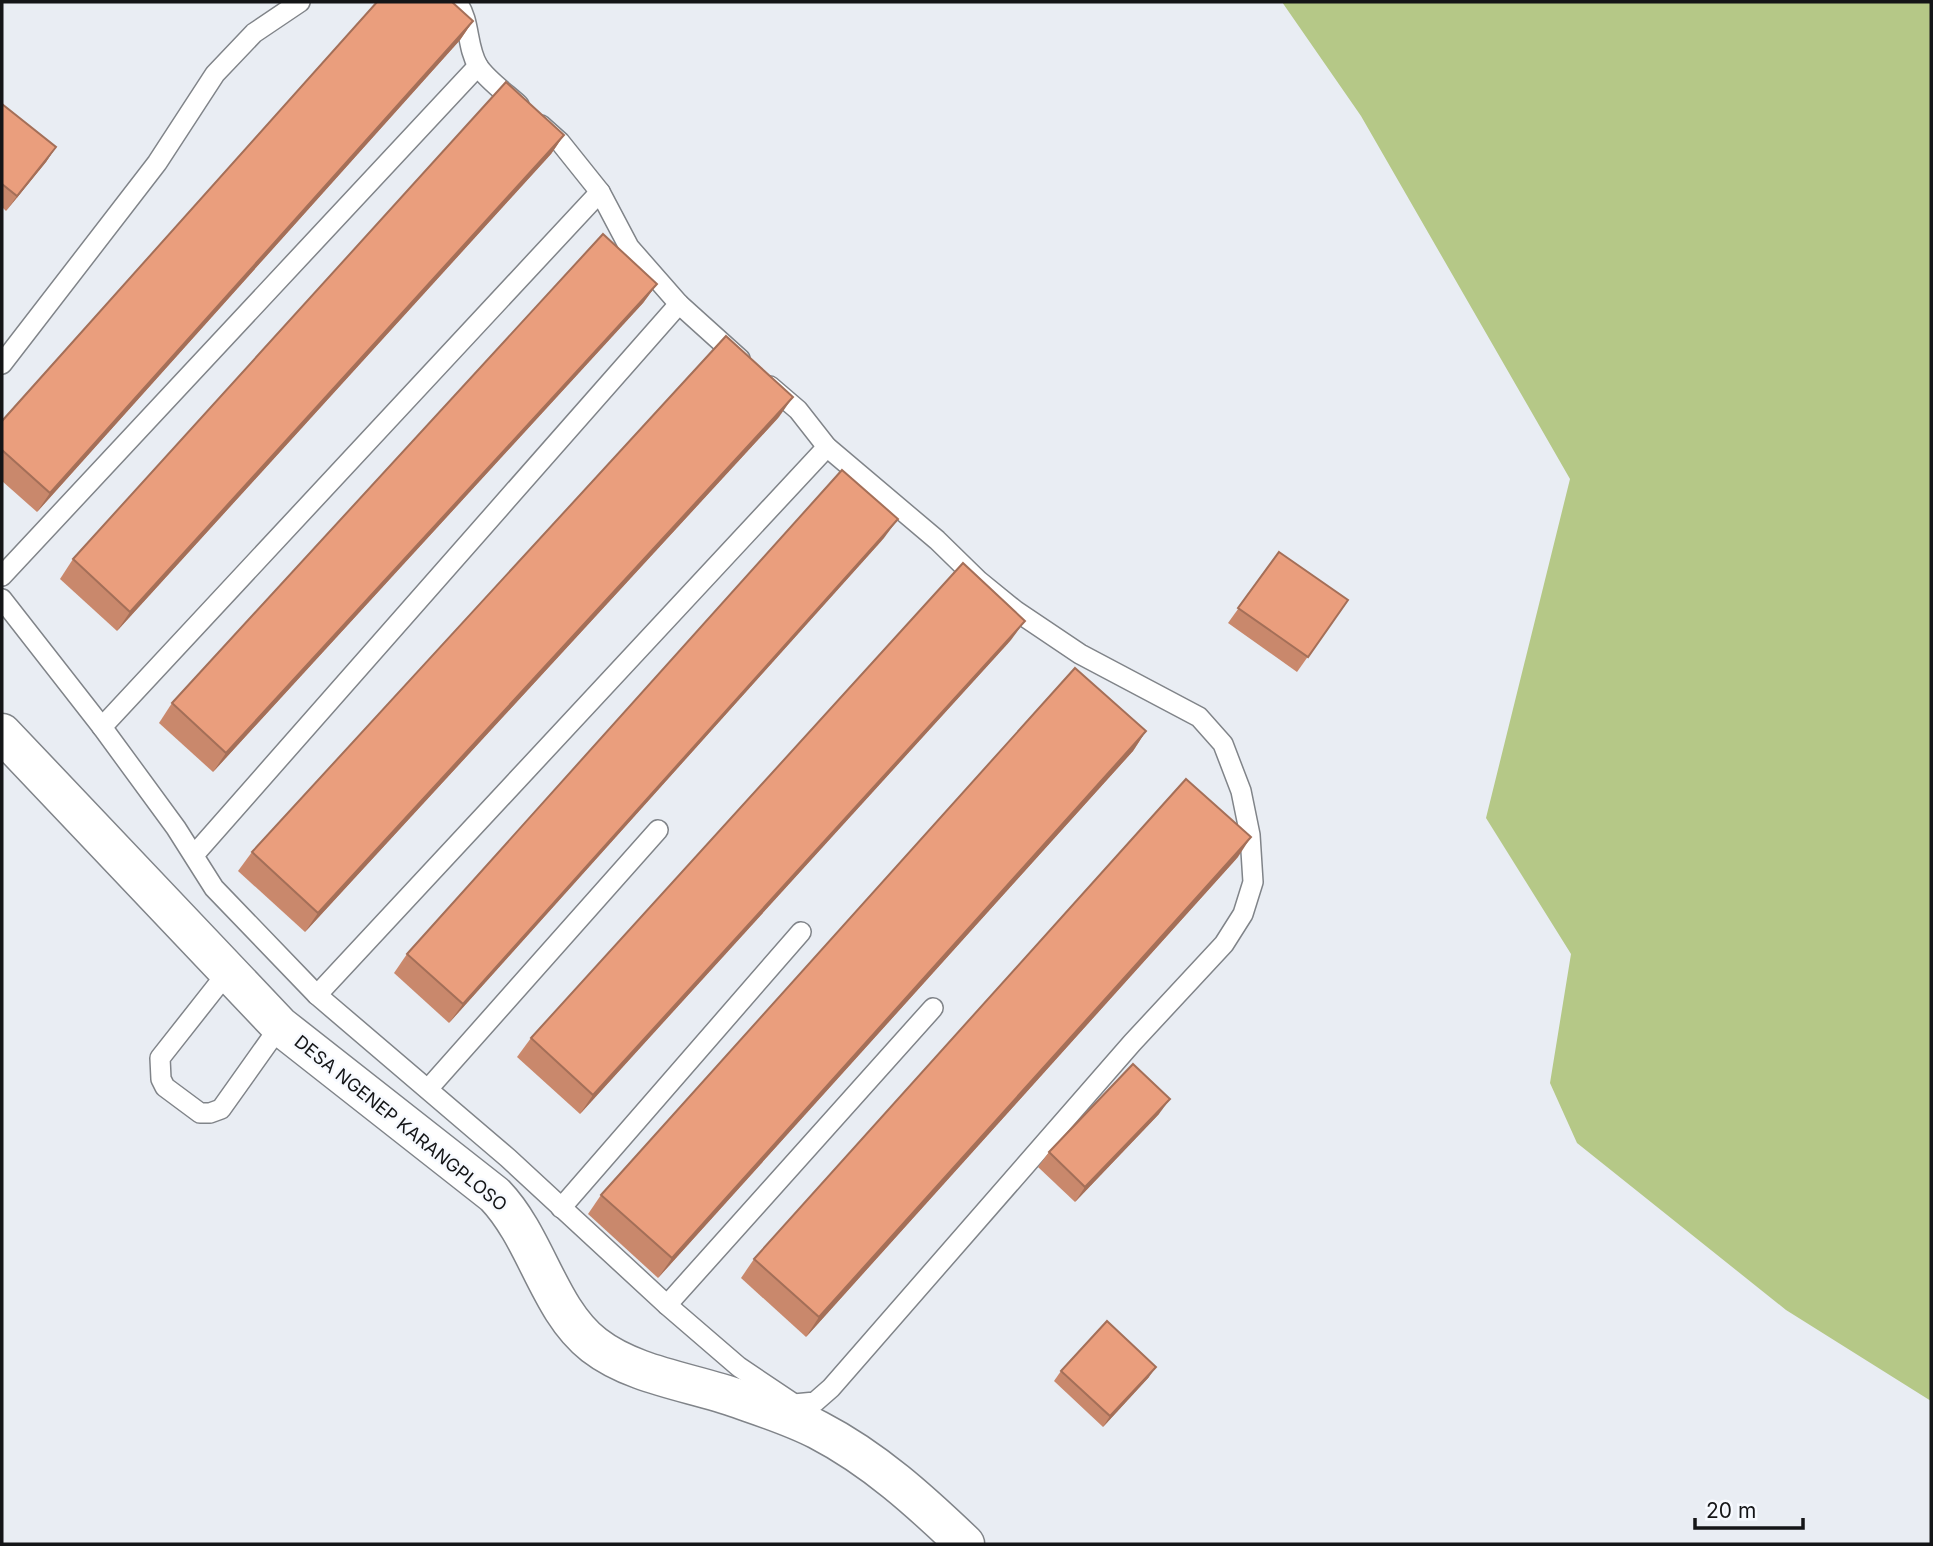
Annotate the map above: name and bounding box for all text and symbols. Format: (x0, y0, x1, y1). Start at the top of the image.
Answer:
street label: DESA NGENEP KARANGPLOSO (291, 1031, 511, 1215)
scale bar (1695, 1486, 1804, 1530)
text: 20 m (1706, 1498, 1756, 1523)

